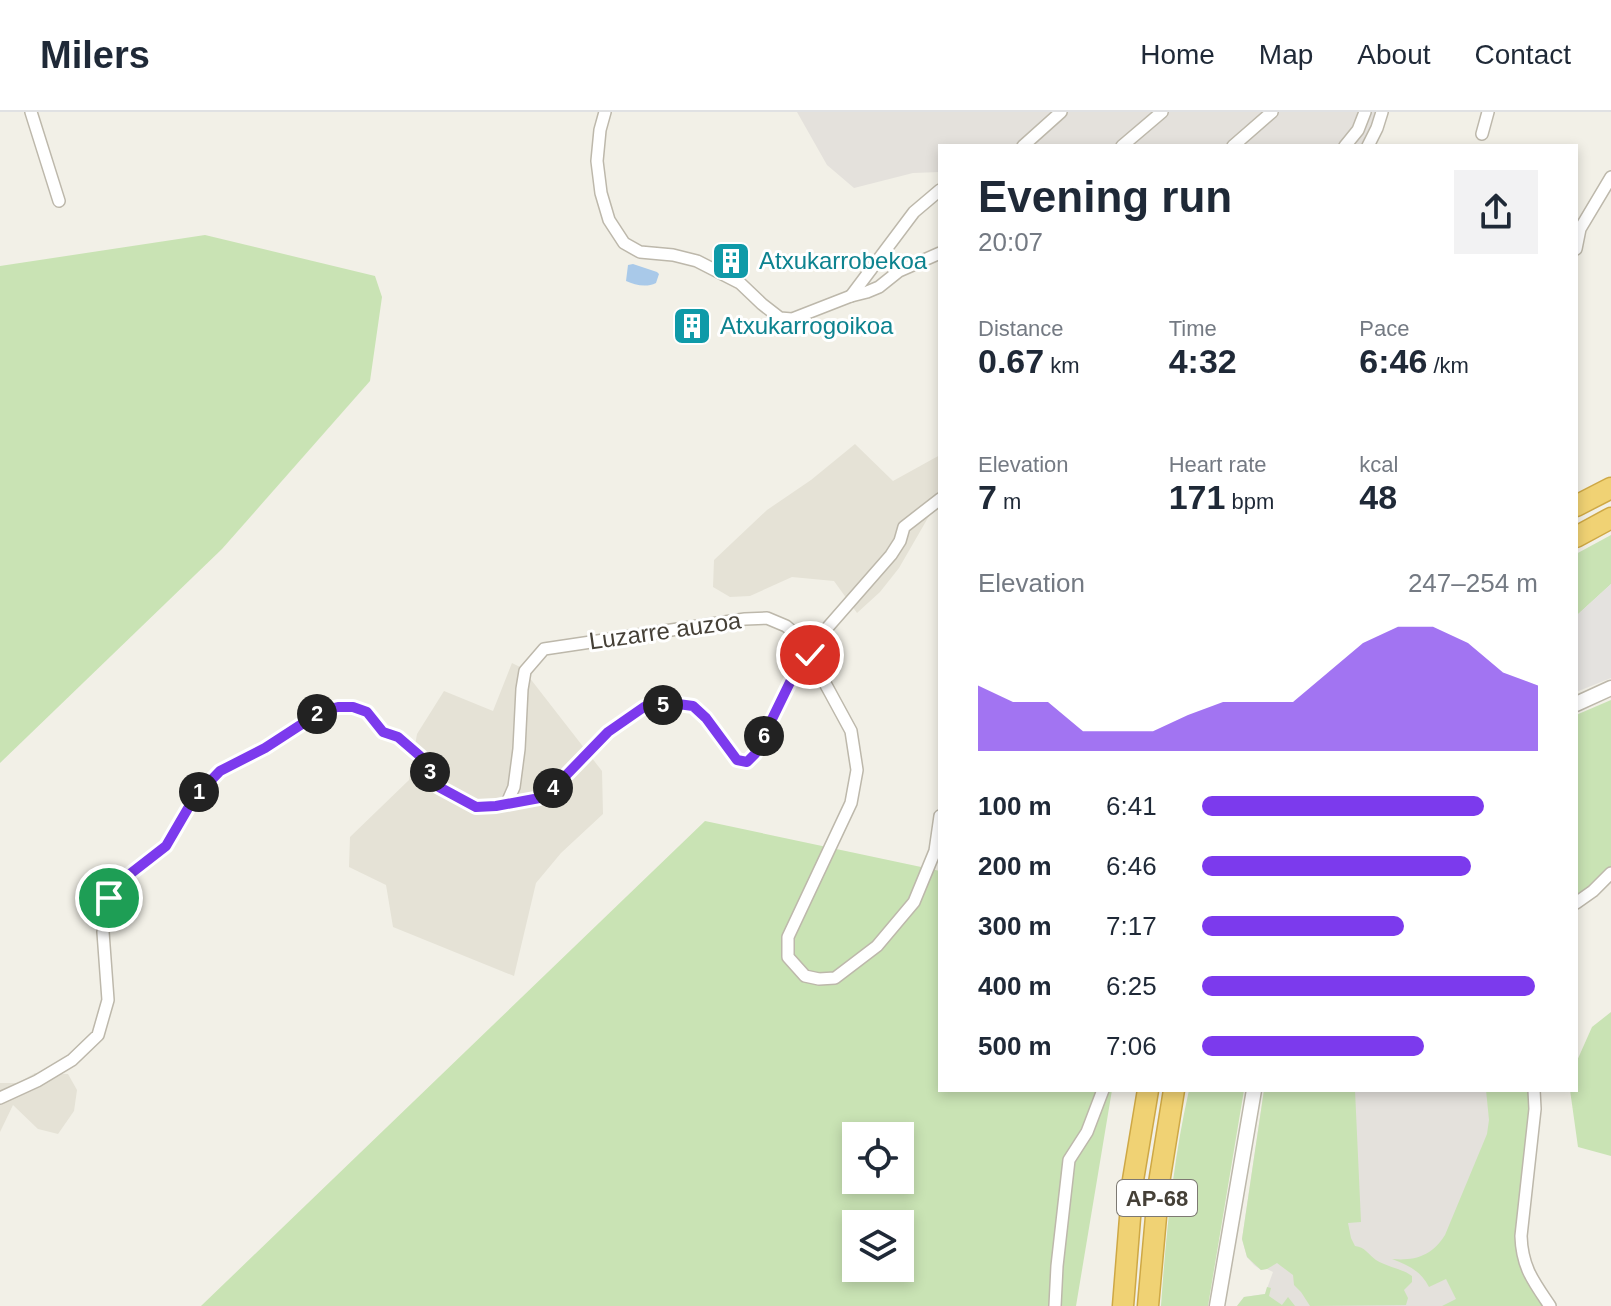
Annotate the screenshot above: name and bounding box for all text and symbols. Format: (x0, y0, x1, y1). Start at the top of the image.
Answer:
text: Milers (40, 34, 150, 76)
text: Home (1140, 39, 1215, 70)
text: Map (1259, 39, 1313, 70)
text: About (1357, 39, 1431, 70)
text: Contact (1475, 39, 1571, 70)
button: share (1454, 170, 1538, 254)
text: Evening run (978, 172, 1232, 221)
text: 20:07 (978, 227, 1043, 257)
building icon: Atxukarrobekoa (710, 240, 752, 282)
place label: Atxukarrobekoa (759, 247, 928, 274)
building icon: Atxukarrogoikoa (671, 305, 713, 347)
place label: Atxukarrogoikoa (720, 312, 894, 339)
text: Distance (978, 316, 1064, 341)
text: Time (1169, 316, 1217, 341)
text: Pace (1359, 316, 1409, 341)
text: 0.67 (978, 342, 1044, 380)
text: 4:32 (1169, 342, 1237, 380)
text: 6:46 (1359, 342, 1427, 380)
text: km (1044, 353, 1080, 378)
text: /km (1427, 353, 1469, 378)
text: Elevation (978, 452, 1069, 477)
text: Heart rate (1169, 452, 1266, 477)
text: kcal (1359, 452, 1398, 477)
text: 7 (978, 478, 997, 516)
text: 171 (1169, 478, 1225, 516)
text: 48 (1359, 478, 1397, 516)
text: m (997, 489, 1021, 514)
text: bpm (1225, 489, 1274, 514)
text: Elevation (978, 568, 1085, 598)
text: 247–254 m (1408, 568, 1538, 598)
street label: Luzarre auzoa (587, 606, 743, 655)
pin (776, 621, 844, 689)
icon: check (788, 633, 832, 677)
pin: 5 (643, 685, 683, 725)
text: 5 (657, 692, 669, 717)
pin: 2 (297, 694, 337, 734)
text: 2 (311, 701, 323, 726)
pin: 6 (744, 716, 784, 756)
text: 6 (758, 723, 770, 748)
pin: 3 (410, 752, 450, 792)
text: 3 (424, 759, 436, 784)
pin: 4 (533, 768, 573, 808)
pin: 1 (179, 772, 219, 812)
text: 4 (547, 775, 559, 800)
text: 1 (193, 779, 205, 804)
text: 100 m (978, 791, 1052, 821)
text: 6:41 (1106, 791, 1157, 821)
text: 200 m (978, 851, 1052, 881)
text: 6:46 (1106, 851, 1157, 881)
pin (75, 864, 143, 932)
icon: arrive (87, 876, 131, 920)
text: 300 m (978, 911, 1052, 941)
text: 7:17 (1106, 911, 1157, 941)
text: 400 m (978, 971, 1052, 1001)
text: 6:25 (1106, 971, 1157, 1001)
text: 500 m (978, 1031, 1052, 1061)
text: 7:06 (1106, 1031, 1157, 1061)
map controls (842, 1122, 914, 1282)
button: locate (842, 1122, 914, 1194)
road number: AP-68 (1117, 1180, 1197, 1216)
button: layers (842, 1210, 914, 1282)

